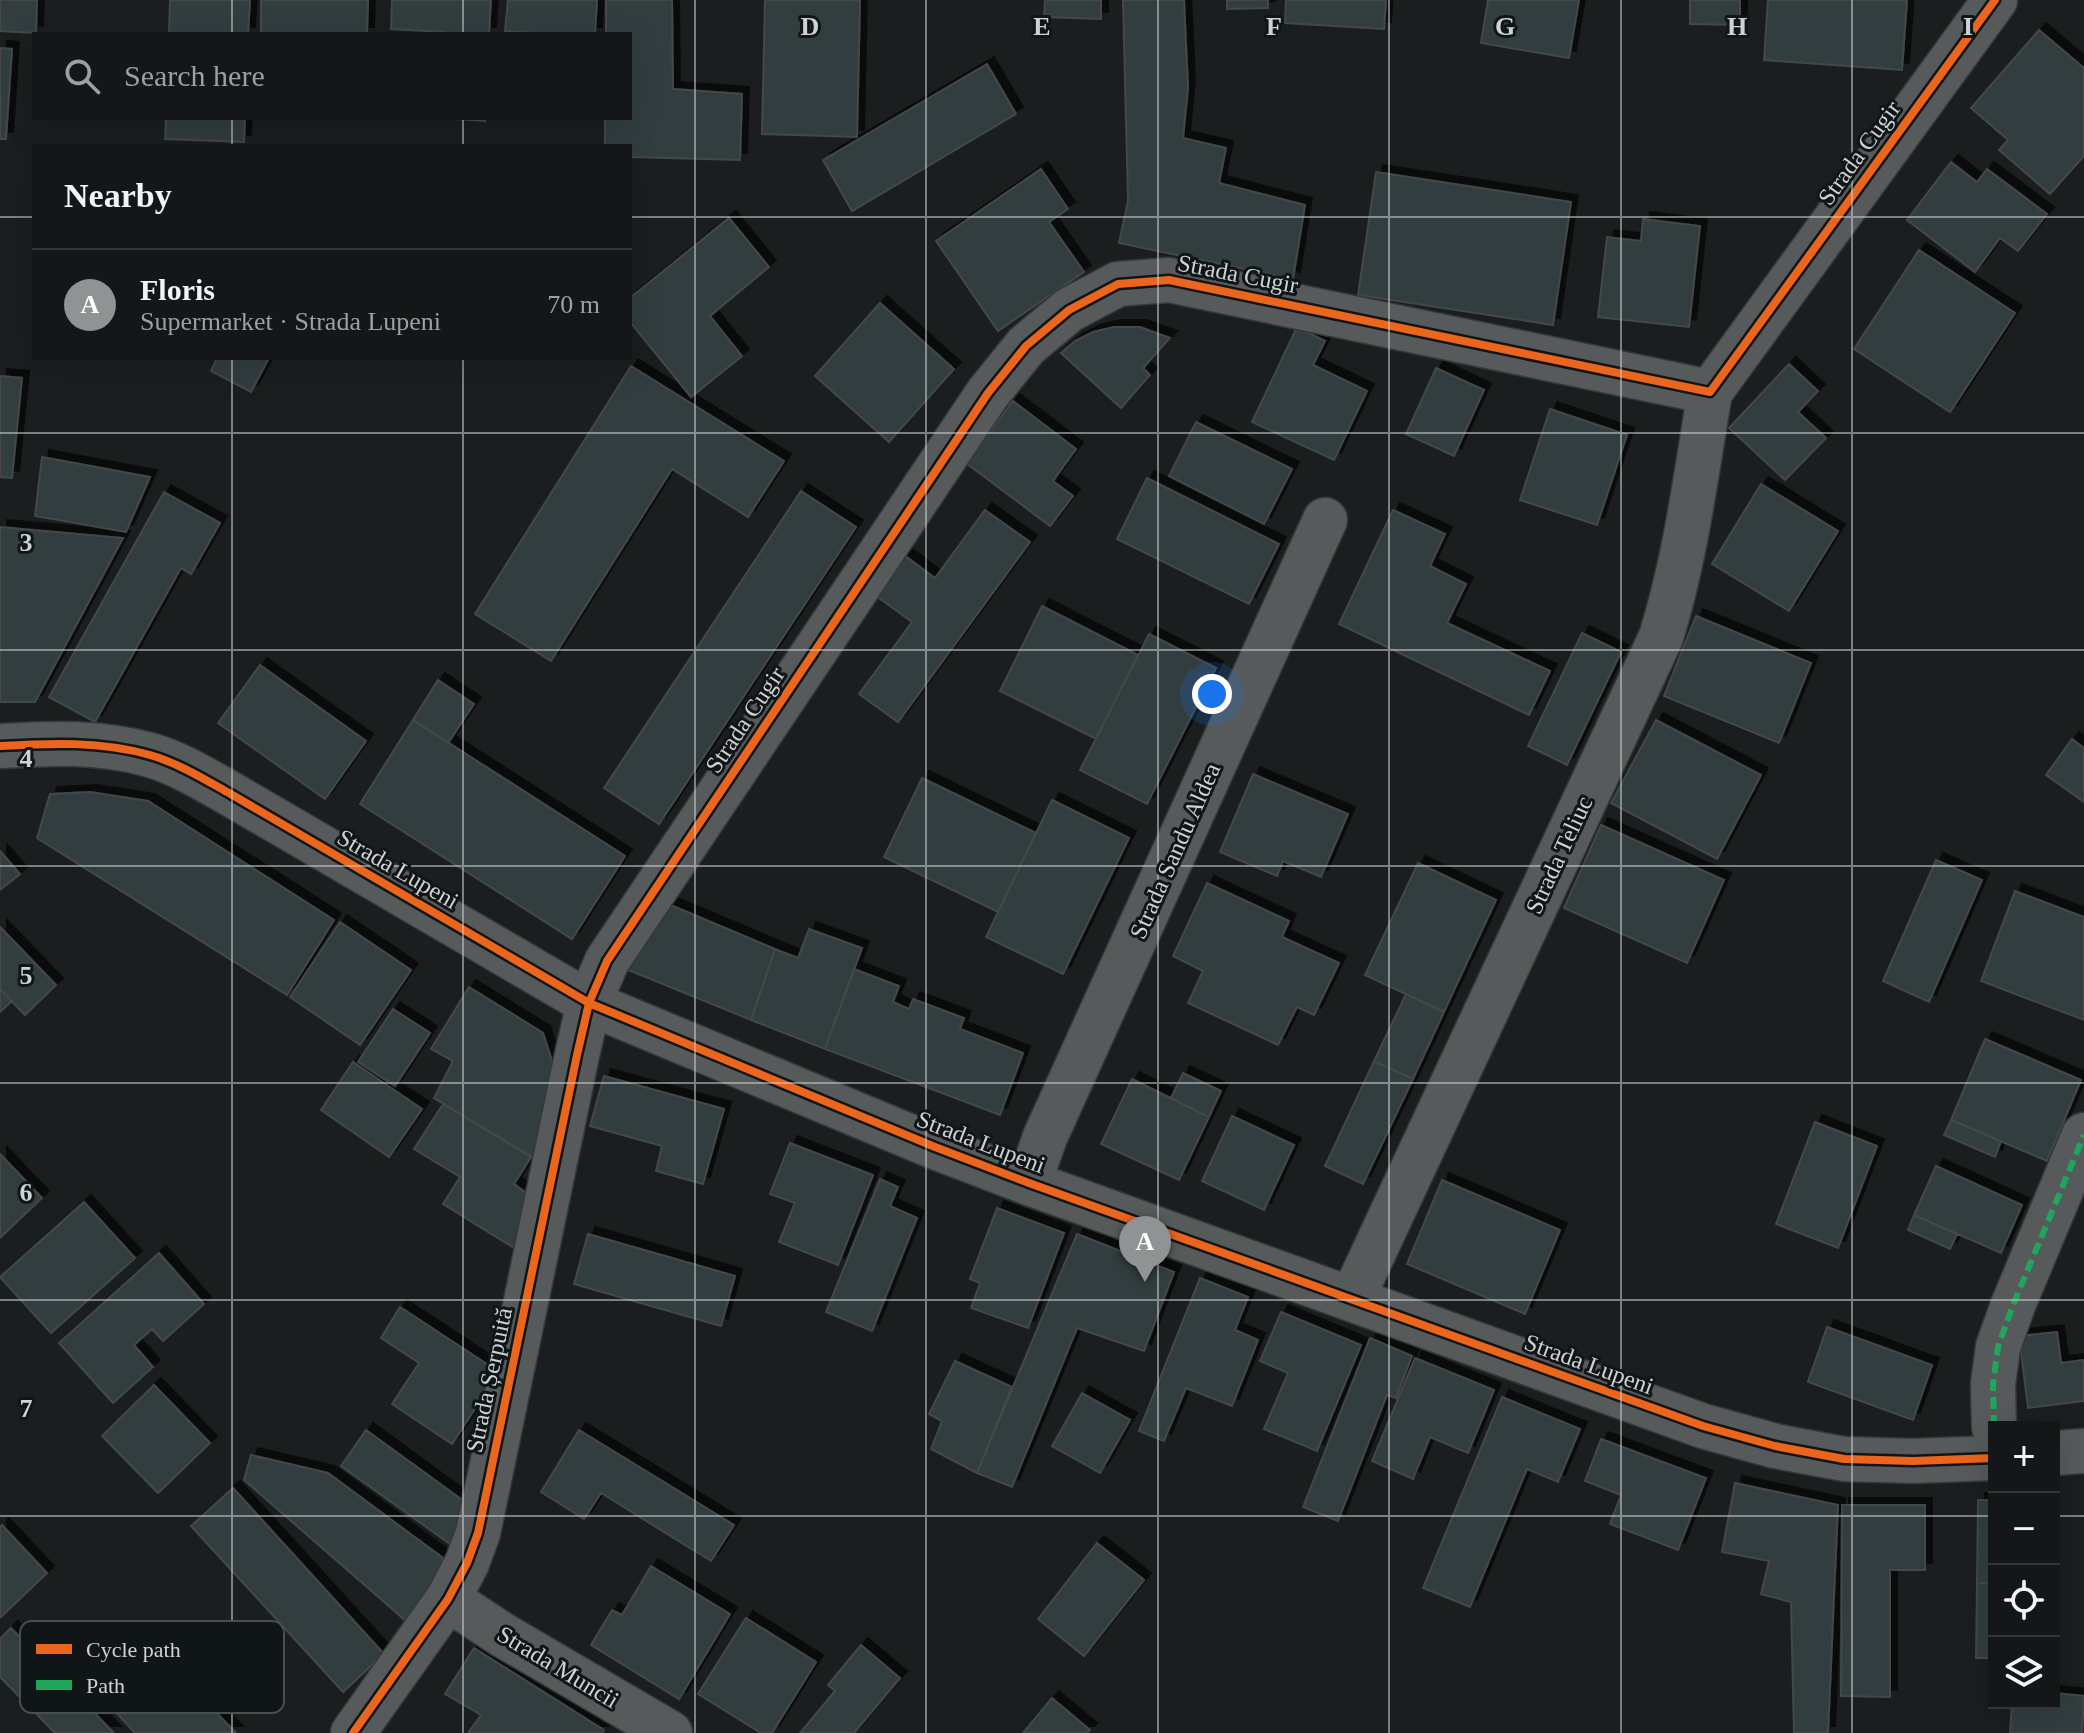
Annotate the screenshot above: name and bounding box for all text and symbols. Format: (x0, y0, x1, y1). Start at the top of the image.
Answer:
text: D (801, 12, 819, 41)
text: E (1033, 12, 1051, 41)
text: F (1266, 12, 1282, 41)
text: G (1495, 12, 1515, 41)
text: H (1727, 12, 1747, 41)
text: I (1963, 12, 1973, 41)
search box (32, 32, 632, 120)
icon: search (60, 54, 104, 98)
text: Search here (124, 59, 265, 92)
street label: Strada Cugir (1813, 96, 1905, 210)
text: Nearby (64, 177, 172, 214)
street label: Strada Cugir (1176, 250, 1300, 298)
text: Floris (140, 273, 215, 306)
text: A (81, 290, 99, 319)
text: 70 m (547, 290, 600, 319)
text: Supermarket · Strada Lupeni (140, 307, 441, 336)
text: 3 (20, 528, 33, 557)
street label: Strada Cugir (700, 662, 790, 778)
your location (1192, 674, 1232, 714)
text: 4 (20, 744, 33, 773)
street label: Strada Sandu Aldea (1125, 759, 1226, 943)
street label: Strada Teliuc (1520, 792, 1598, 918)
street label: Strada Lupeni (333, 824, 463, 914)
text: 5 (20, 961, 33, 990)
street label: Strada Lupeni (913, 1106, 1049, 1178)
text: 6 (20, 1178, 33, 1207)
pin: A (1119, 1216, 1171, 1282)
street label: Strada Șerpuită (461, 1305, 517, 1455)
street label: Strada Lupeni (1521, 1329, 1657, 1399)
text: 7 (20, 1394, 33, 1423)
map controls (1988, 1421, 2060, 1709)
button: + (1988, 1421, 2060, 1493)
button: − (1988, 1493, 2060, 1565)
button: locate (1988, 1565, 2060, 1637)
legend (20, 1621, 284, 1713)
street label: Strada Muncii (493, 1621, 624, 1714)
text: Cycle path (86, 1637, 181, 1662)
button: layers (1988, 1637, 2060, 1709)
text: Path (86, 1673, 125, 1698)

